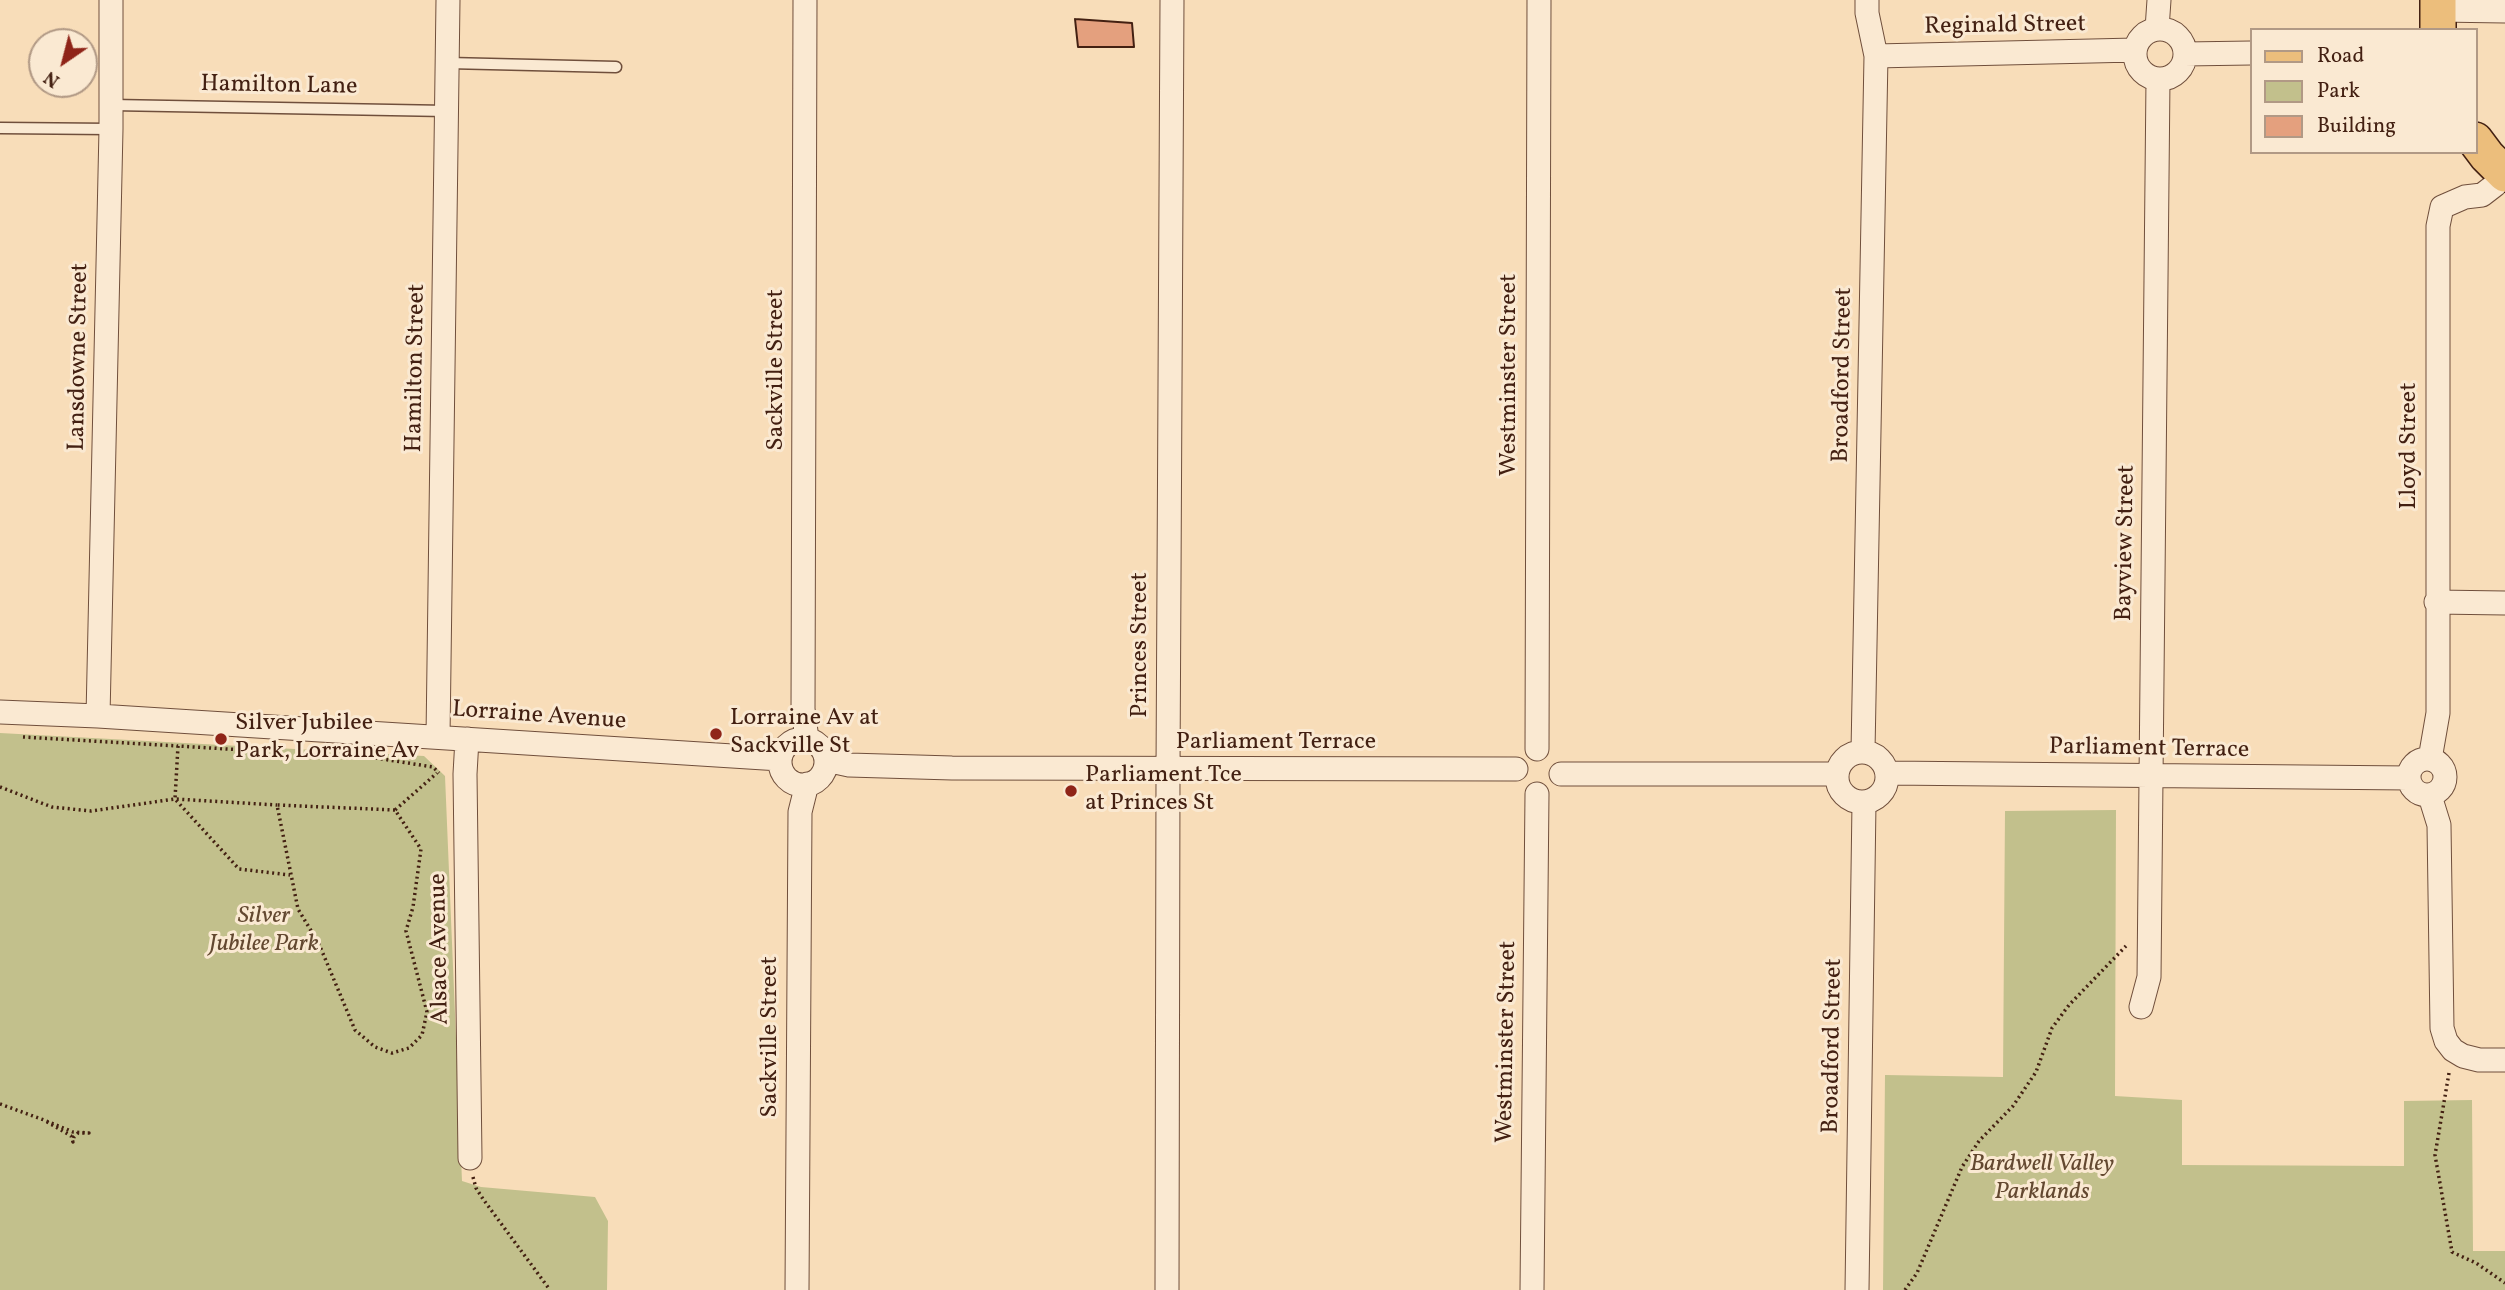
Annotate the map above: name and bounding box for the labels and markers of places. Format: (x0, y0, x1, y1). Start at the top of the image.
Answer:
place label: Lorraine Av at Sackville St (730, 706, 879, 762)
place label: Silver Jubilee Park, Lorraine Av (235, 711, 419, 767)
marker: Lorraine Av at Sackville St (708, 726, 724, 742)
marker: Silver Jubilee Park, Lorraine Av (213, 731, 229, 747)
place label: Parliament Tce at Princes St (1085, 763, 1242, 819)
marker: Parliament Tce at Princes St (1063, 783, 1079, 799)

